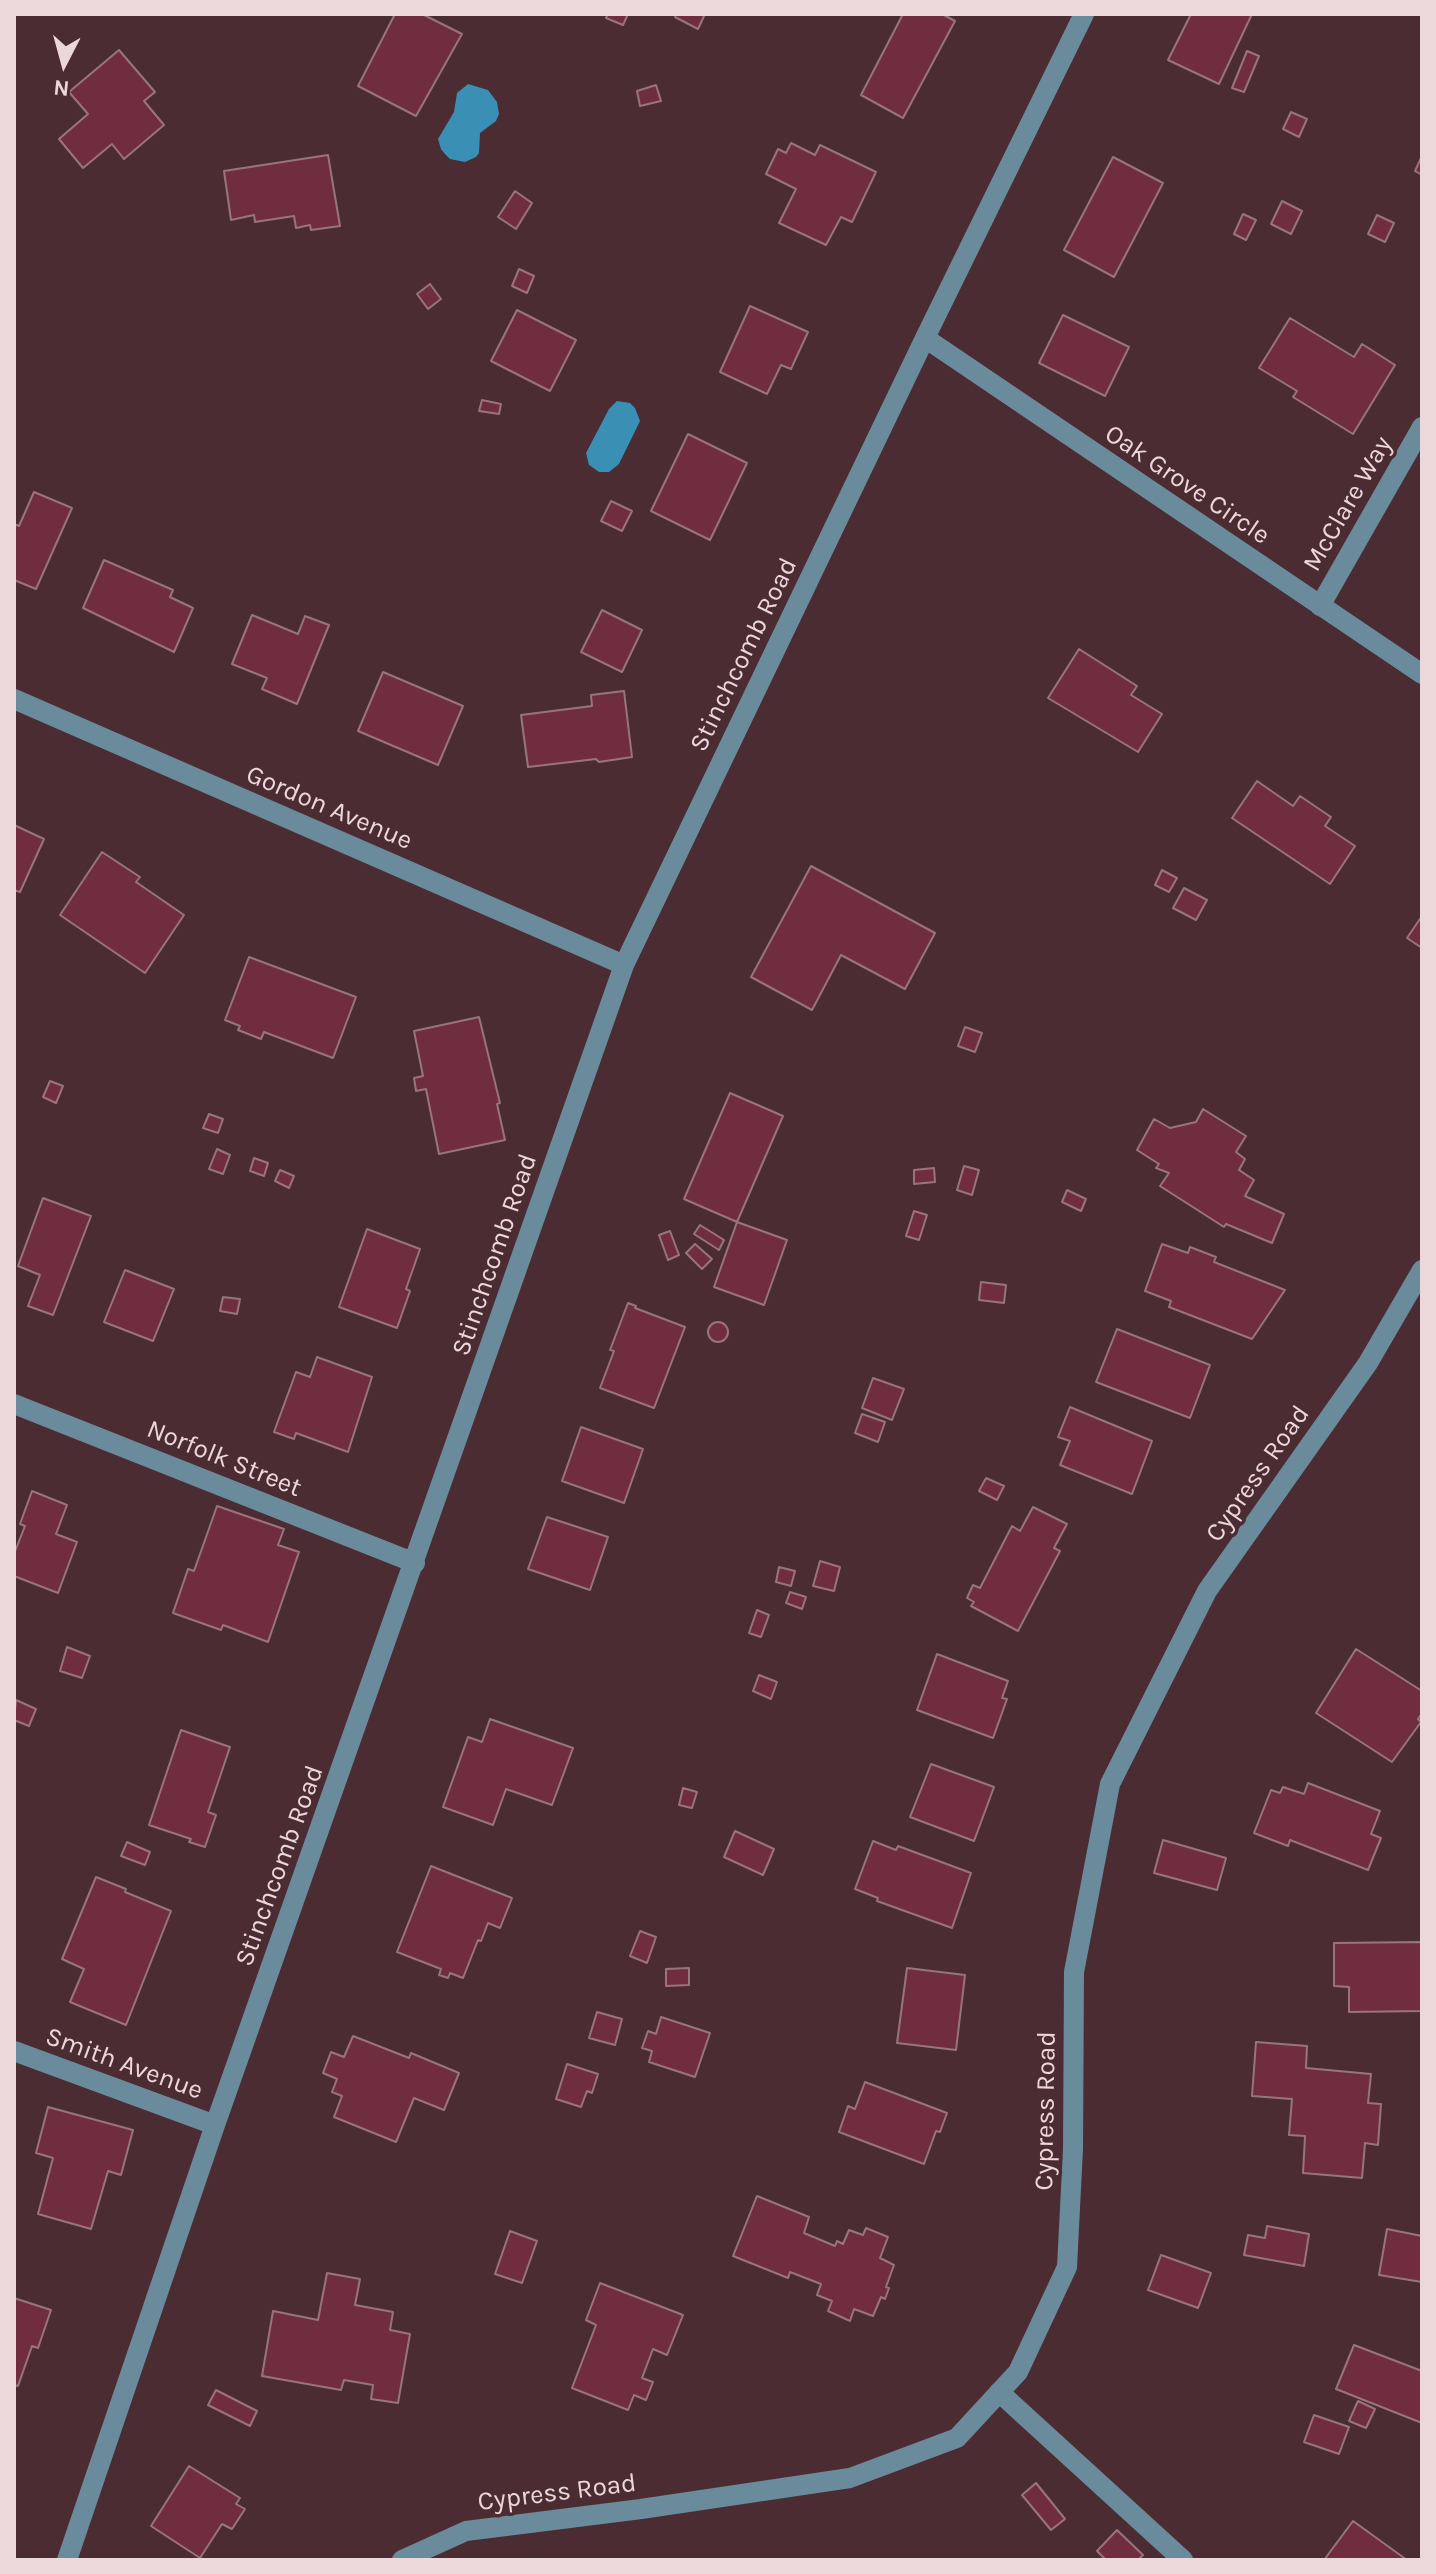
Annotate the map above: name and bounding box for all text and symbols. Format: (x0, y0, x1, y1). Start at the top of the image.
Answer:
north arrow (24, 24, 104, 104)
text: N (52, 74, 71, 102)
street label: Oak Grove Circle (1099, 418, 1275, 552)
street label: McClare Way (1297, 431, 1399, 577)
street label: Stinchcomb Road (684, 553, 804, 757)
street label: Gordon Avenue (241, 759, 417, 857)
street label: Stinchcomb Road (446, 1150, 544, 1360)
street label: Cypress Road (1200, 1400, 1316, 1548)
street label: Norfolk Street (142, 1414, 306, 1504)
street label: Stinchcomb Road (229, 1761, 331, 1971)
street label: Smith Avenue (41, 2021, 207, 2107)
street label: Cypress Road (1029, 2031, 1063, 2191)
street label: Cypress Road (476, 2468, 638, 2518)

